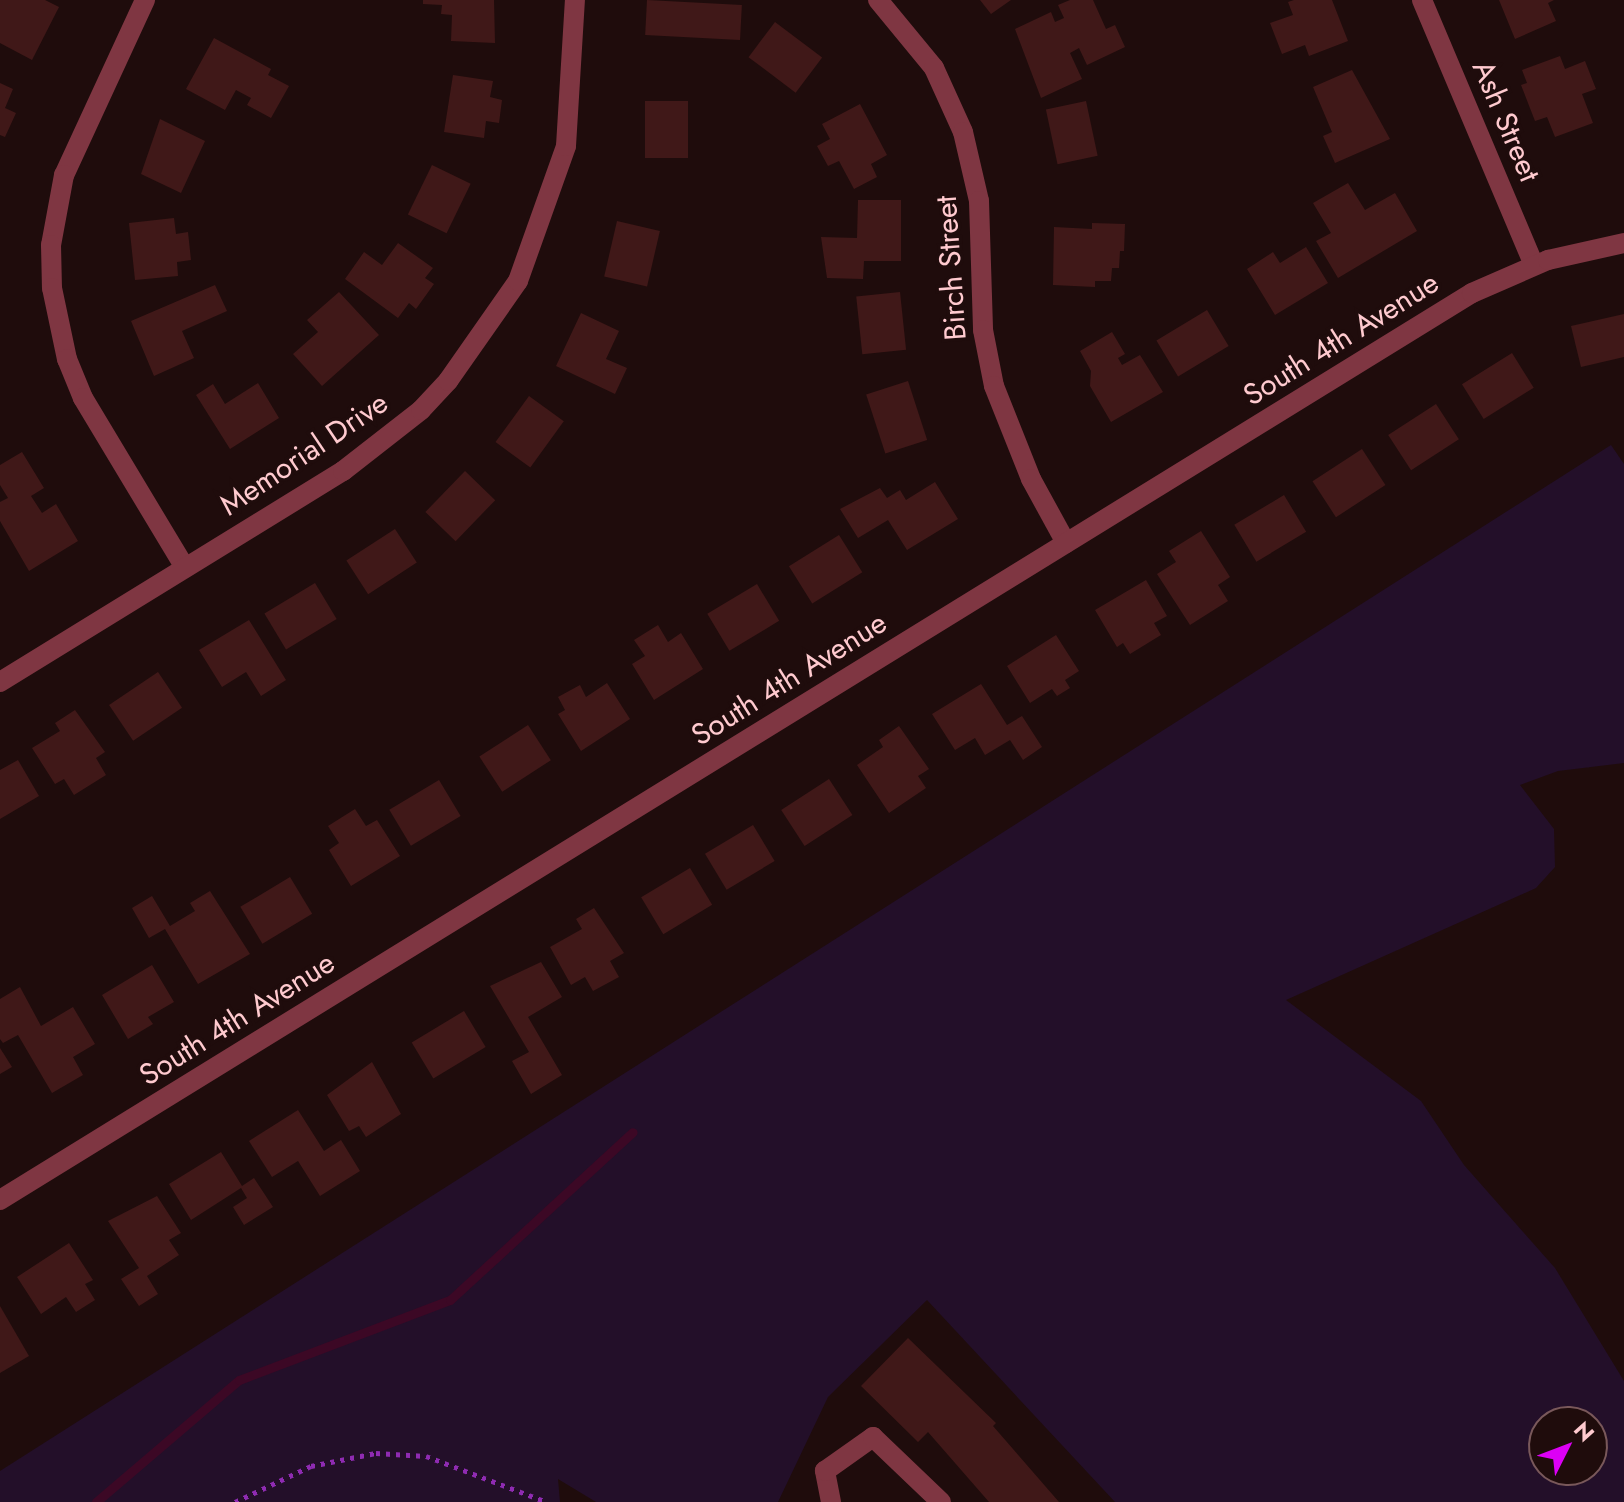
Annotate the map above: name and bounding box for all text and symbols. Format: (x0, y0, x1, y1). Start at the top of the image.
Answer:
street label: Ash Street (1464, 55, 1548, 187)
street label: Birch Street (928, 194, 974, 342)
street label: South 4th Avenue (1237, 265, 1445, 413)
street label: Memorial Drive (213, 385, 395, 523)
street label: South 4th Avenue (685, 605, 893, 753)
street label: South 4th Avenue (133, 945, 341, 1093)
north arrow (1528, 1406, 1608, 1486)
text: N (1567, 1414, 1602, 1448)

